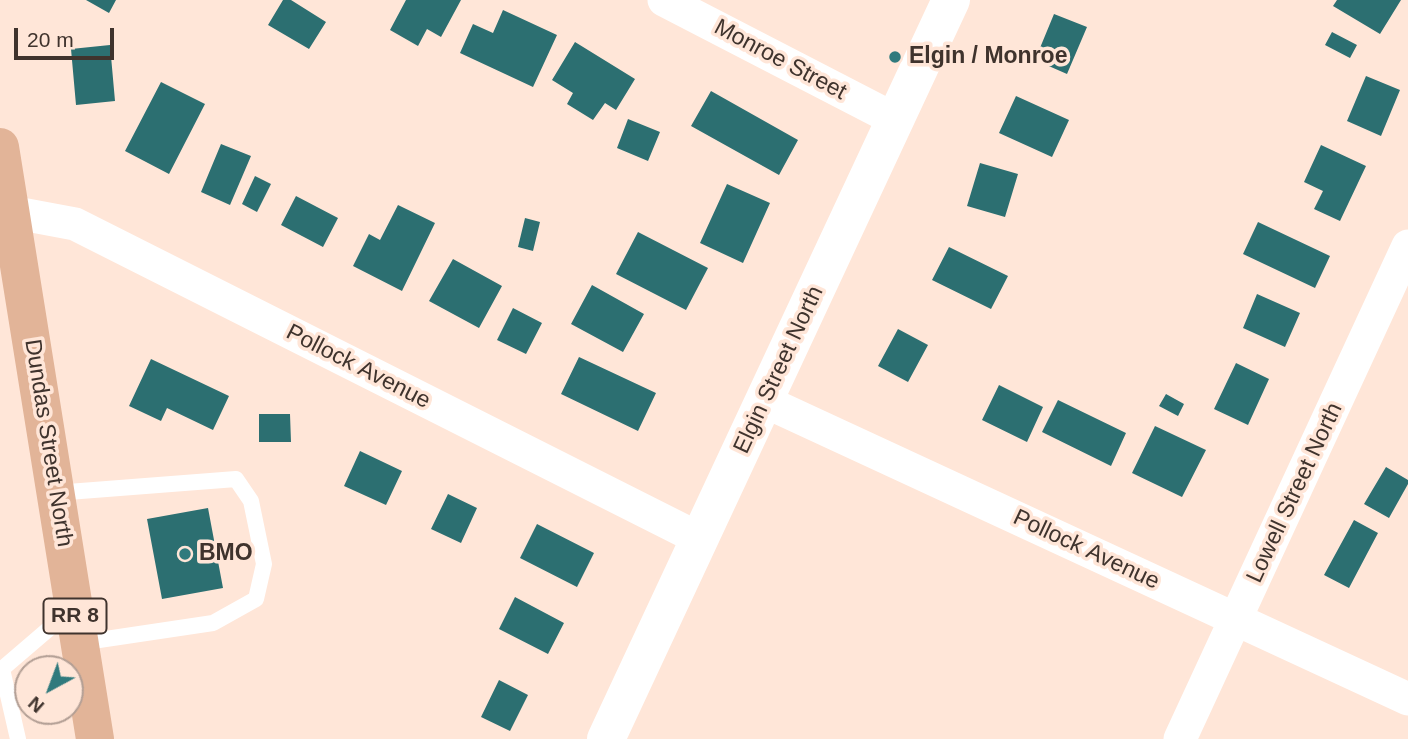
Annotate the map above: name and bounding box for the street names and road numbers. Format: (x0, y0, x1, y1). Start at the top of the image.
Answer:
street label: Monroe Street (709, 14, 851, 106)
street label: Elgin Street North (728, 282, 830, 458)
street label: Pollock Avenue (281, 319, 435, 415)
street label: Dundas Street North (18, 337, 78, 549)
street label: Lowell Street North (1241, 399, 1349, 587)
street label: Pollock Avenue (1009, 504, 1163, 596)
road number: RR 8 (43, 598, 106, 634)

